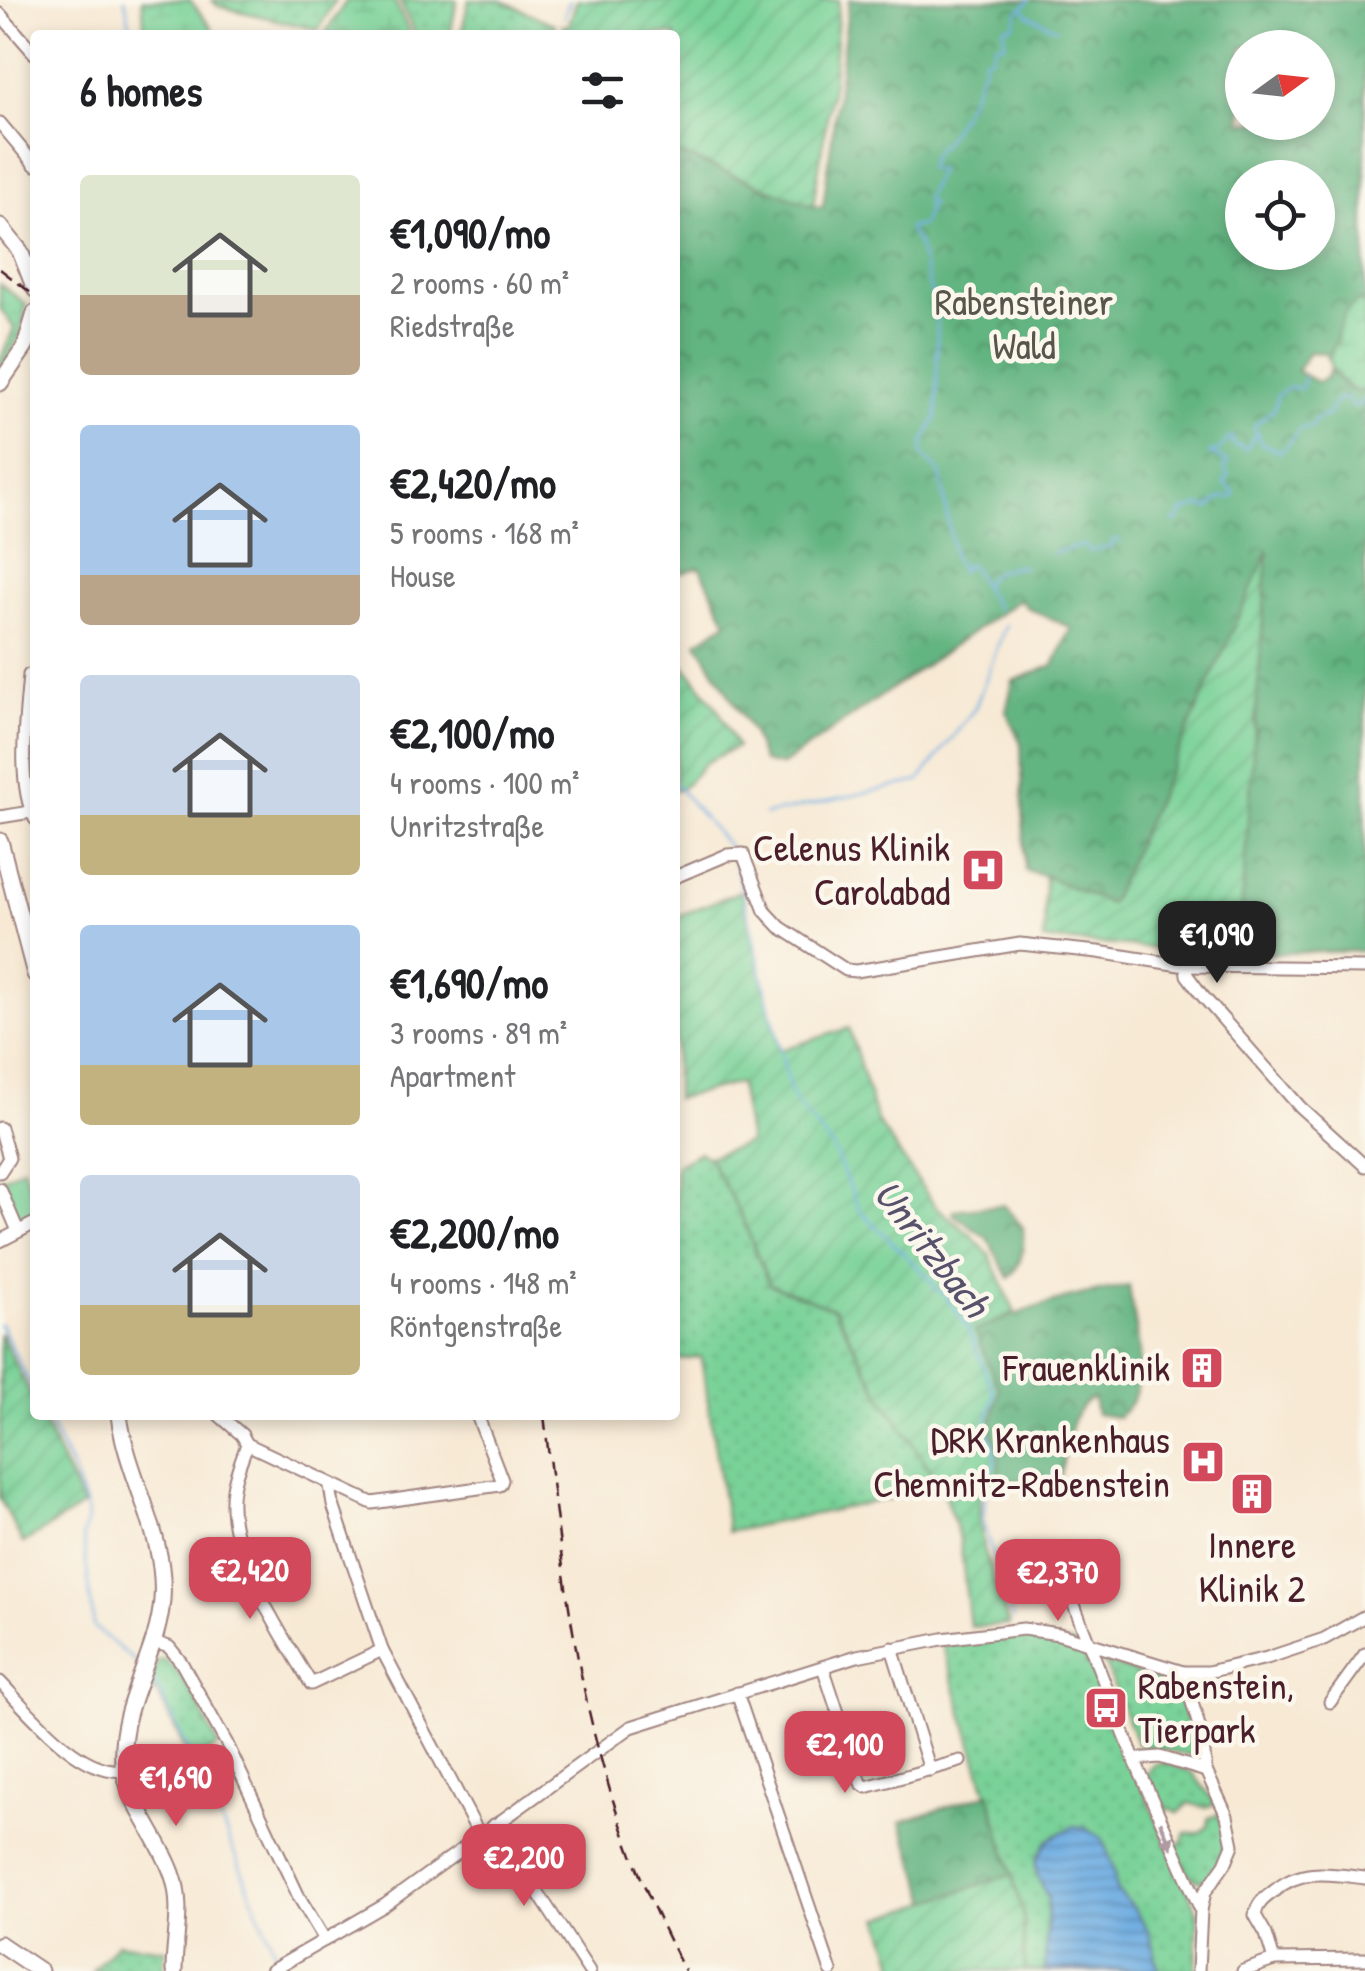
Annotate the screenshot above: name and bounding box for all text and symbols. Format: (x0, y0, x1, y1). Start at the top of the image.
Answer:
north arrow (1225, 30, 1335, 140)
map controls (1225, 30, 1335, 270)
text: 6 homes (80, 62, 202, 119)
icon: filters (575, 63, 630, 118)
button: locate (1225, 160, 1335, 270)
text: €1,090/mo (390, 204, 550, 261)
icon: home (160, 215, 280, 335)
text: 2 rooms · 60 m² (390, 261, 569, 304)
park label: Rabensteiner Wald (935, 275, 1114, 371)
text: Riedstraße (390, 304, 515, 347)
text: €2,420/mo (390, 454, 556, 511)
icon: home (160, 465, 280, 585)
text: 5 rooms · 168 m² (390, 511, 579, 554)
text: House (390, 554, 456, 597)
text: €2,100/mo (390, 704, 554, 761)
icon: home (160, 715, 280, 835)
text: 4 rooms · 100 m² (390, 761, 579, 804)
text: Unritzstraße (390, 804, 544, 847)
place label: Celenus Klinik Carolabad (753, 821, 950, 917)
hospital icon: Celenus Klinik Carolabad (960, 847, 1006, 893)
pin: €1,090 (1136, 901, 1298, 986)
text: €1,090 (1180, 912, 1254, 955)
text: €1,690/mo (390, 954, 548, 1011)
icon: home (160, 965, 280, 1085)
text: 3 rooms · 89 m² (390, 1011, 567, 1054)
text: Apartment (390, 1054, 515, 1097)
water label: Unritzbach (862, 1168, 1005, 1329)
text: €2,200/mo (390, 1204, 559, 1261)
icon: home (160, 1215, 280, 1335)
text: 4 rooms · 148 m² (390, 1261, 577, 1304)
text: Röntgenstraße (390, 1304, 562, 1347)
place label: Frauenklinik (1002, 1341, 1170, 1393)
building icon: Frauenklinik (1179, 1345, 1225, 1391)
place label: DRK Krankenhaus Chemnitz-Rabenstein (873, 1413, 1170, 1509)
hospital icon: DRK Krankenhaus Chemnitz-Rabenstein (1180, 1439, 1226, 1485)
building icon: Innere Klinik 2 (1229, 1471, 1275, 1517)
place label: Innere Klinik 2 (1199, 1518, 1305, 1614)
pin: €2,420 (169, 1537, 331, 1622)
pin: €2,370 (977, 1539, 1139, 1624)
text: €2,420 (211, 1548, 289, 1591)
text: €2,370 (1017, 1550, 1099, 1593)
place label: Rabenstein, Tierpark (1138, 1659, 1294, 1755)
bus stop icon: Rabenstein, Tierpark (1083, 1685, 1129, 1731)
pin: €2,100 (764, 1711, 926, 1796)
text: €2,100 (806, 1722, 884, 1765)
pin: €1,690 (95, 1744, 257, 1829)
text: €1,690 (140, 1755, 212, 1798)
one-way arrow (1158, 1820, 1174, 1850)
pin: €2,200 (443, 1824, 605, 1909)
text: €2,200 (484, 1835, 564, 1878)

